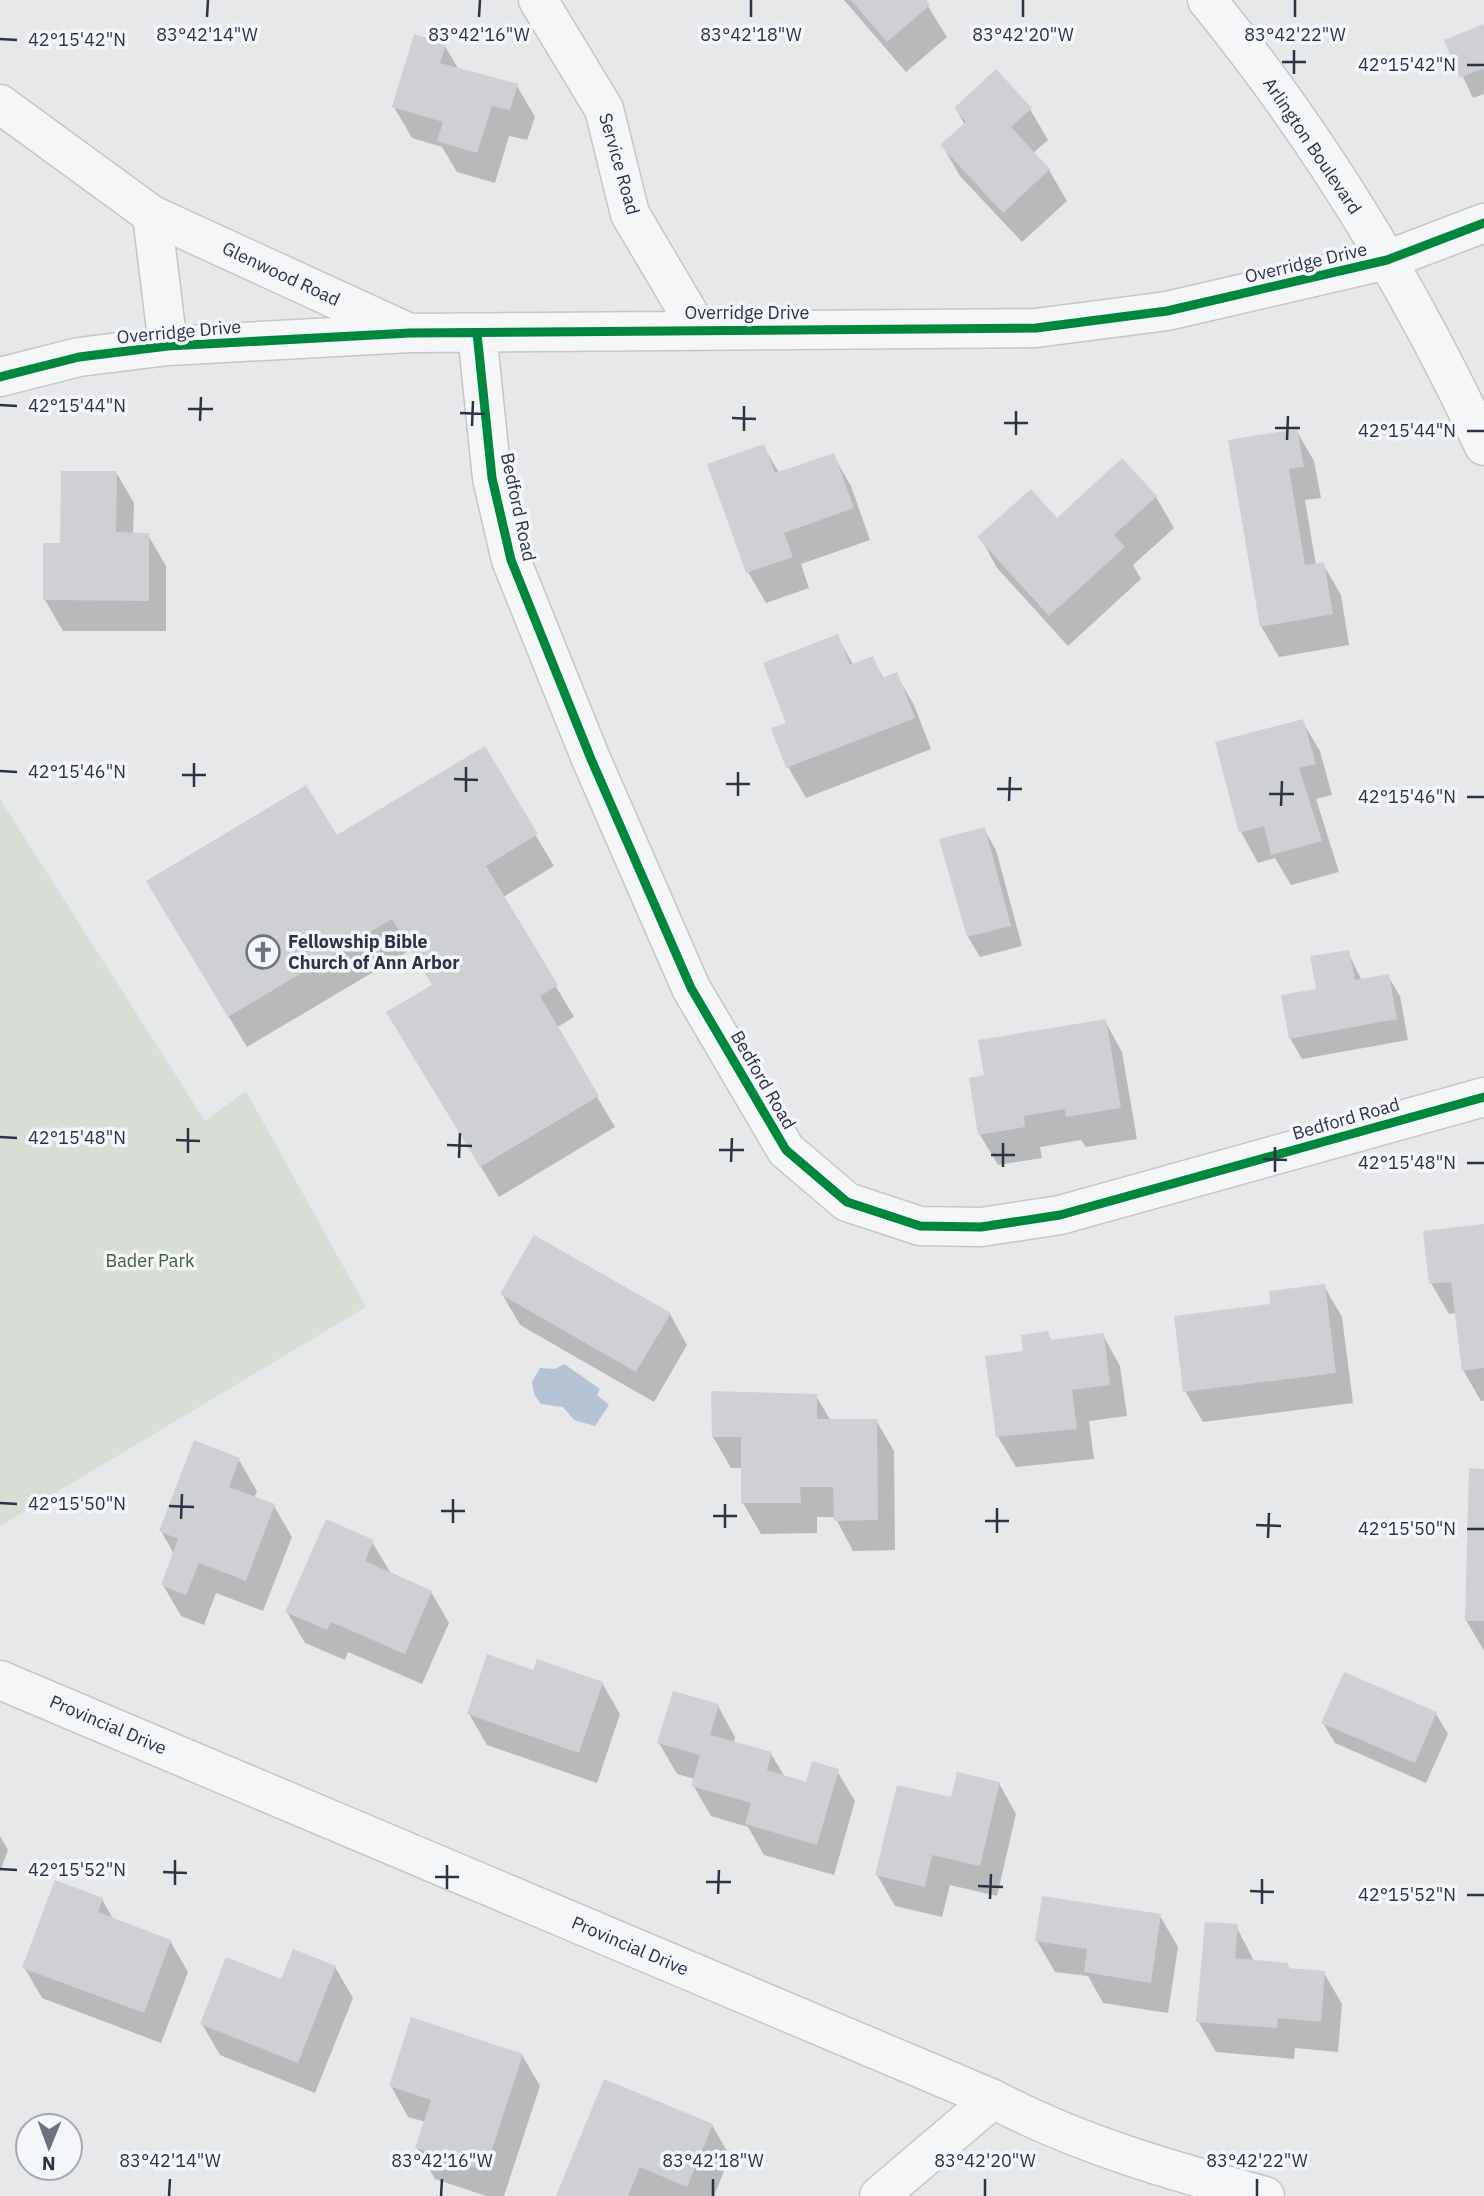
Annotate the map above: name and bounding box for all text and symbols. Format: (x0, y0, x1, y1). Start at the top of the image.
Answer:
text: 83°42'14"W (156, 23, 258, 46)
text: 83°42'16"W (428, 23, 530, 46)
text: 83°42'18"W (700, 23, 802, 46)
text: 83°42'20"W (972, 23, 1074, 46)
text: 83°42'22"W (1244, 23, 1346, 46)
text: 42°15'42"N (28, 28, 126, 51)
text: 42°15'42"N (1358, 53, 1456, 76)
street label: Arlington Boulevard (1258, 73, 1367, 218)
street label: Service Road (594, 110, 645, 217)
street label: Glenwood Road (219, 236, 344, 311)
street label: Overridge Drive (1243, 237, 1369, 288)
street label: Overridge Drive (685, 301, 810, 324)
street label: Overridge Drive (116, 315, 242, 348)
text: 42°15'44"N (28, 394, 126, 417)
text: 42°15'44"N (1358, 419, 1456, 442)
street label: Bedford Road (496, 450, 541, 563)
text: 42°15'46"N (28, 760, 126, 783)
text: 42°15'46"N (1358, 785, 1456, 808)
place label: Fellowship Bible Church of Ann Arbor (288, 930, 459, 974)
church icon: Fellowship Bible Church of Ann Arbor (244, 933, 282, 971)
street label: Bedford Road (726, 1026, 801, 1133)
street label: Bedford Road (1290, 1092, 1402, 1145)
text: 42°15'48"N (28, 1126, 126, 1149)
text: 42°15'48"N (1358, 1151, 1456, 1174)
park label: Bader Park (106, 1249, 195, 1272)
text: 42°15'50"N (28, 1492, 126, 1515)
text: 42°15'50"N (1358, 1517, 1456, 1540)
street label: Provincial Drive (46, 1690, 170, 1760)
text: 42°15'52"N (28, 1858, 126, 1881)
text: 42°15'52"N (1358, 1883, 1456, 1906)
street label: Provincial Drive (568, 1911, 692, 1981)
north arrow (14, 2112, 84, 2182)
text: 83°42'14"W (119, 2149, 221, 2172)
text: 83°42'16"W (391, 2149, 493, 2172)
text: 83°42'18"W (662, 2149, 764, 2172)
text: 83°42'20"W (934, 2149, 1036, 2172)
text: 83°42'22"W (1206, 2149, 1308, 2172)
text: N (42, 2152, 56, 2176)

